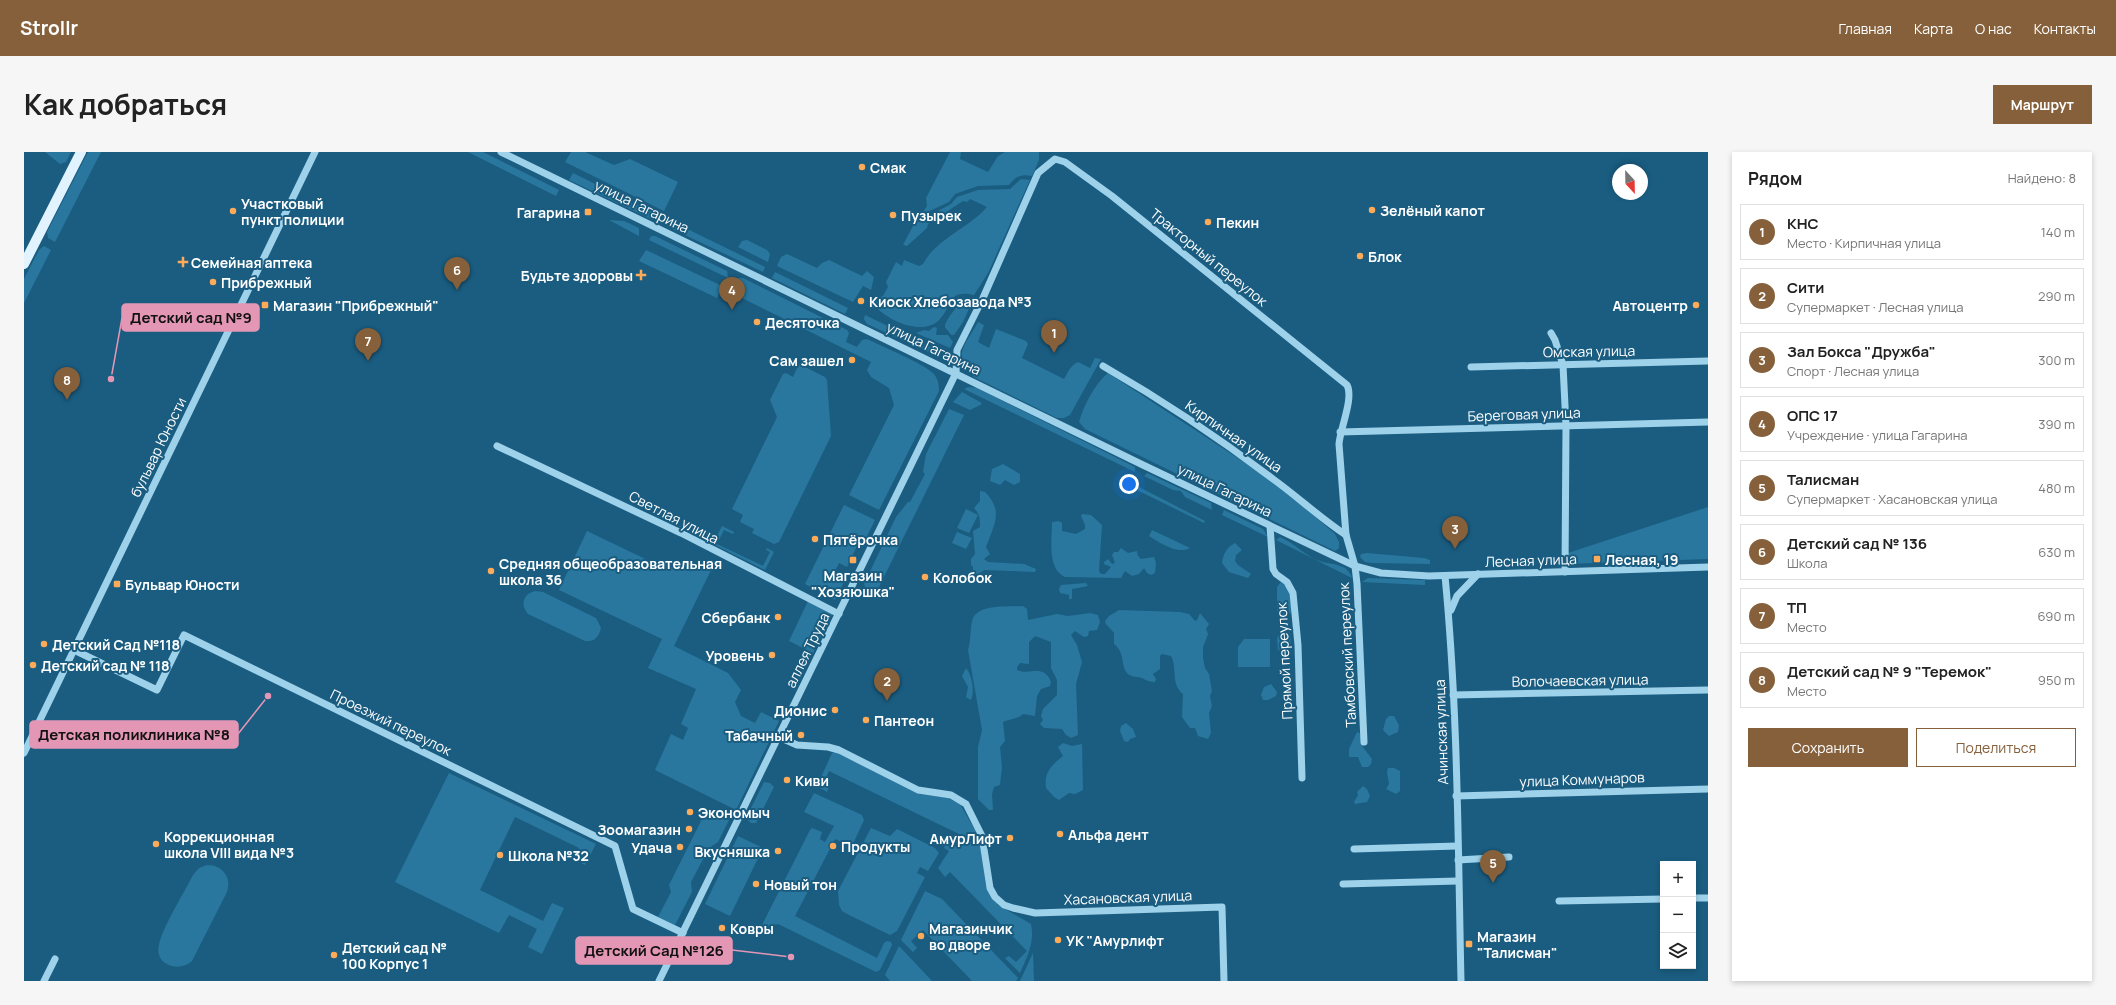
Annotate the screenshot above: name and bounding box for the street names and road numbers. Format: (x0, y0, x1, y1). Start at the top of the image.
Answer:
street label: улица Гагарина (592, 175, 692, 237)
street label: Тракторный переулок (1146, 204, 1272, 311)
street label: улица Гагарина (884, 317, 984, 379)
street label: Омская улица (1543, 341, 1635, 361)
street label: бульвар Юности (126, 394, 190, 500)
street label: Кирпичная улица (1182, 395, 1286, 477)
street label: Береговая улица (1467, 403, 1581, 425)
street label: улица Гагарина (1175, 459, 1275, 521)
street label: Светлая улица (626, 486, 722, 548)
street label: Лесная улица (1485, 549, 1577, 571)
street label: Тамбовский переулок (1334, 581, 1360, 728)
street label: Прямой переулок (1271, 601, 1297, 720)
street label: аллея Труда (781, 609, 833, 691)
street label: Волочаевская улица (1511, 669, 1649, 691)
street label: Ачинская улица (1430, 679, 1452, 785)
street label: Проезжий переулок (327, 684, 456, 760)
street label: улица Коммунаров (1519, 767, 1645, 791)
street label: Хасановская улица (1064, 885, 1192, 909)

